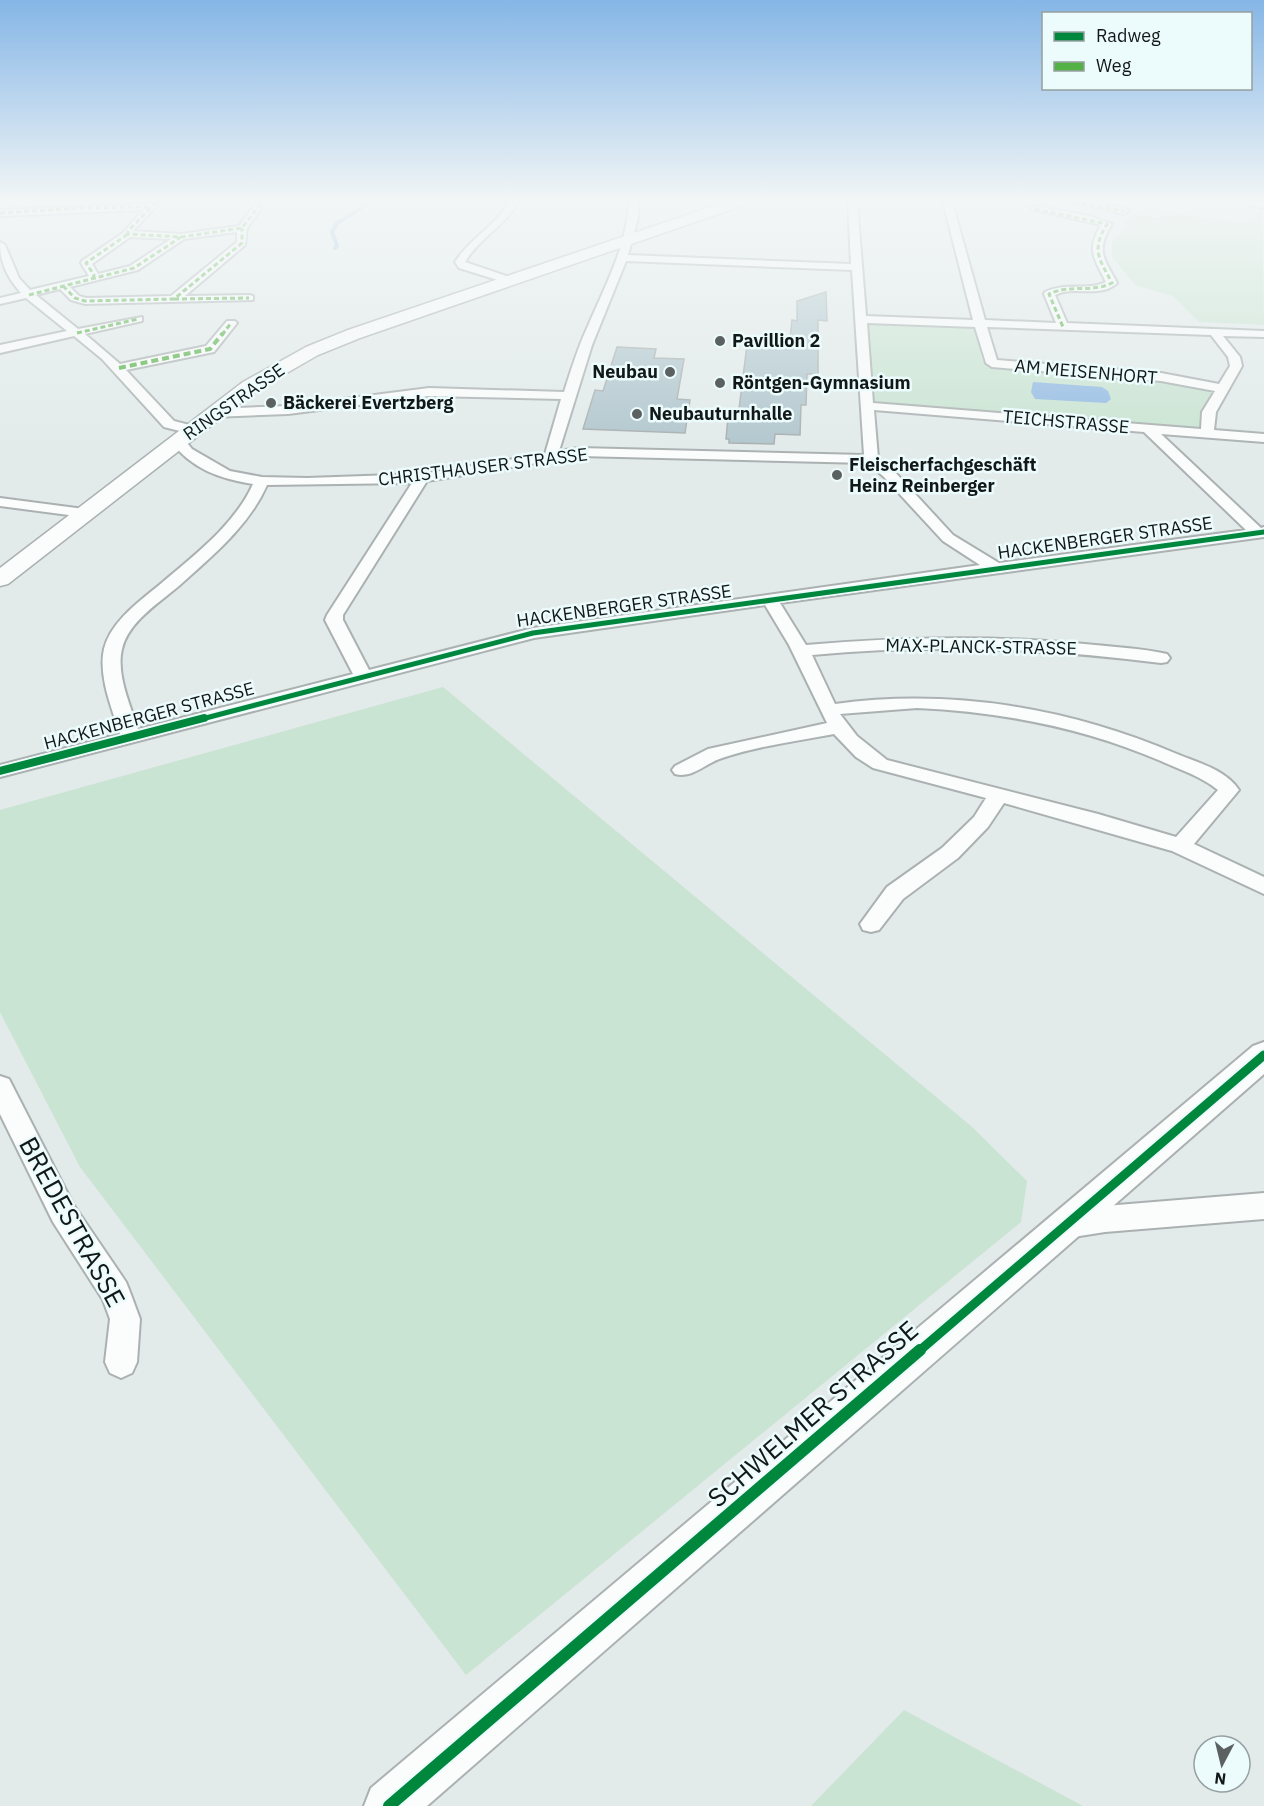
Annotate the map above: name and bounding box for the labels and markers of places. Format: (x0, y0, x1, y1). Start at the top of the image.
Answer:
place label: Pavillion 2 (732, 329, 820, 352)
marker: Pavillion 2 (713, 334, 727, 348)
place label: Neubau (592, 360, 658, 383)
marker: Neubau (663, 365, 677, 379)
place label: Röntgen-Gymnasium (732, 371, 911, 394)
marker: Röntgen-Gymnasium (713, 376, 727, 390)
place label: Bäckerei Evertzberg (283, 391, 453, 414)
marker: Bäckerei Evertzberg (264, 396, 278, 410)
place label: Neubauturnhalle (649, 402, 792, 425)
marker: Neubauturnhalle (630, 407, 644, 421)
place label: Fleischerfachgeschäft Heinz Reinberger (849, 453, 1036, 497)
marker: Fleischerfachgeschäft Heinz Reinberger (830, 468, 844, 482)

